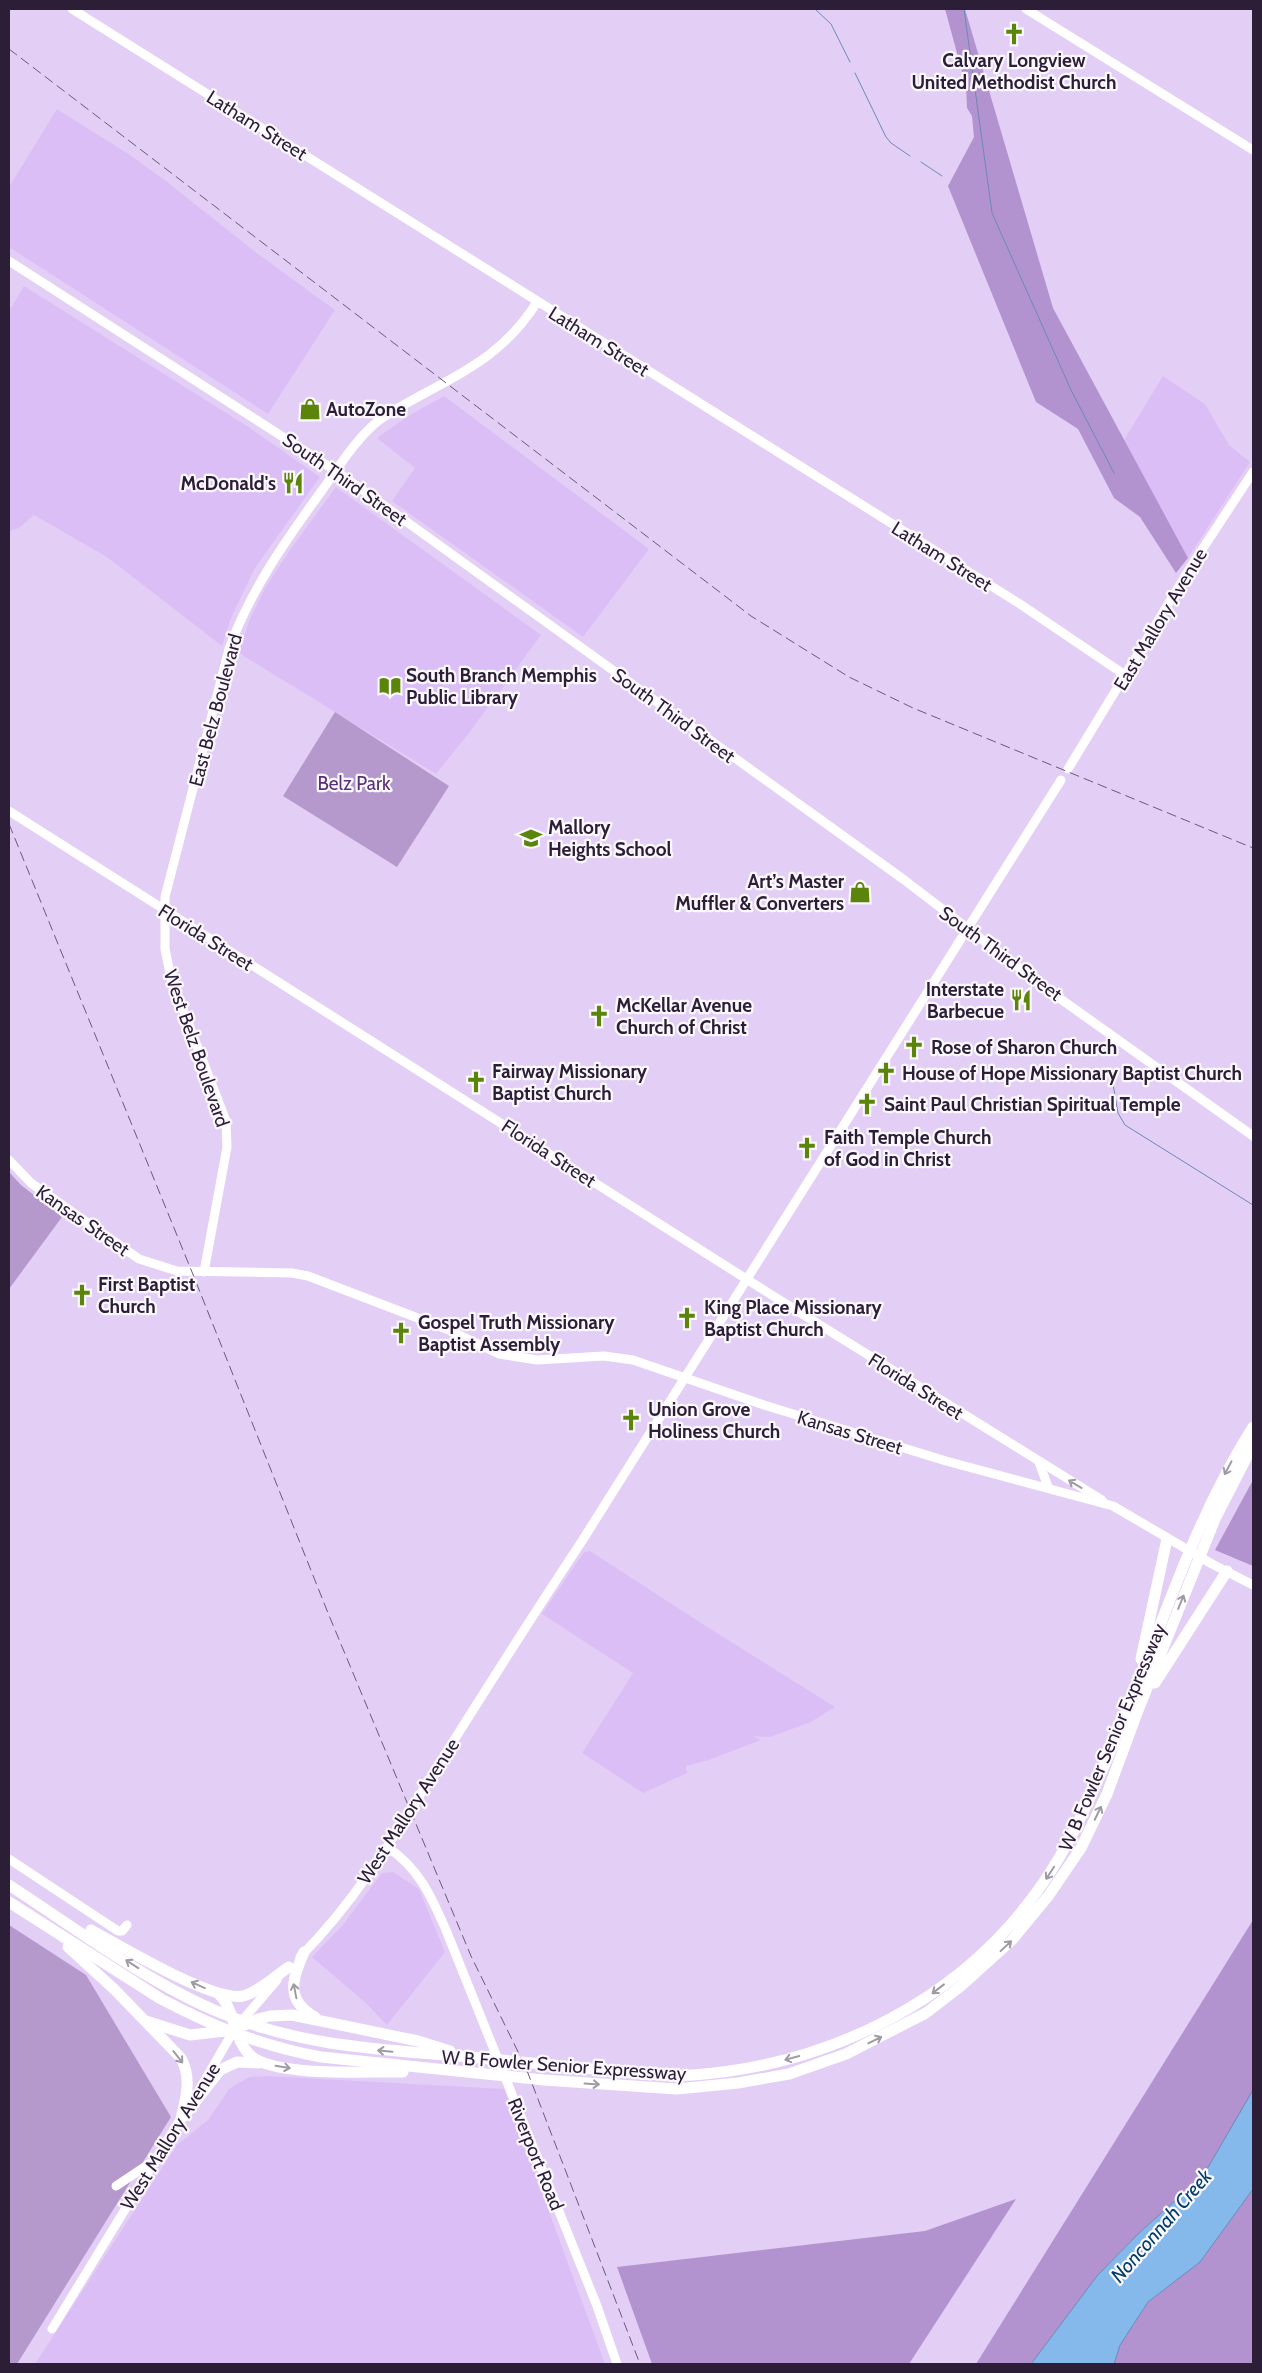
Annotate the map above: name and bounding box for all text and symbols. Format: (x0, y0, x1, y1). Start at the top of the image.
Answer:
church icon: Calvary Longview United Methodist Church (1001, 21, 1027, 47)
place label: Calvary Longview United Methodist Church (912, 49, 1116, 94)
street label: Latham Street (202, 85, 312, 166)
street label: Latham Street (544, 301, 654, 382)
shop icon: AutoZone (297, 396, 323, 422)
place label: AutoZone (326, 398, 406, 421)
street label: South Third Street (278, 428, 412, 531)
restaurant icon: McDonald's (280, 470, 306, 496)
place label: McDonald's (181, 472, 276, 495)
street label: Latham Street (887, 516, 997, 597)
street label: East Mallory Avenue (1109, 544, 1212, 695)
street label: East Belz Boulevard (184, 631, 247, 789)
street label: South Third Street (608, 663, 740, 768)
place label: South Branch Memphis Public Library (406, 664, 597, 709)
library icon: South Branch Memphis Public Library (377, 673, 403, 699)
park label: Belz Park (317, 772, 391, 795)
place label: Mallory Heights School (548, 816, 671, 861)
school or university icon: Mallory Heights School (518, 825, 544, 851)
place label: Art’s Master Muffler & Converters (675, 870, 845, 915)
shop icon: Art’s Master Muffler & Converters (847, 879, 873, 905)
street label: Florida Street (154, 899, 258, 976)
street label: South Third Street (935, 901, 1067, 1006)
street label: West Belz Boulevard (159, 967, 234, 1130)
place label: Interstate Barbecue (926, 978, 1004, 1023)
restaurant icon: Interstate Barbecue (1008, 987, 1034, 1013)
place label: McKellar Avenue Church of Christ (616, 994, 752, 1039)
church icon: McKellar Avenue Church of Christ (586, 1003, 612, 1029)
church icon: Rose of Sharon Church (901, 1034, 927, 1060)
place label: Rose of Sharon Church (931, 1036, 1117, 1059)
place label: Fairway Missionary Baptist Church (492, 1060, 648, 1105)
church icon: House of Hope Missionary Baptist Church (873, 1060, 899, 1086)
place label: House of Hope Missionary Baptist Church (902, 1062, 1242, 1085)
church icon: Fairway Missionary Baptist Church (463, 1069, 489, 1095)
church icon: Saint Paul Christian Spiritual Temple (854, 1091, 880, 1117)
place label: Saint Paul Christian Spiritual Temple (884, 1093, 1181, 1116)
street label: Florida Street (497, 1114, 601, 1193)
place label: Faith Temple Church of God in Christ (824, 1126, 991, 1171)
church icon: Faith Temple Church of God in Christ (794, 1135, 820, 1161)
street label: Kansas Street (32, 1180, 134, 1261)
place label: First Baptist Church (98, 1273, 196, 1318)
church icon: First Baptist Church (69, 1282, 95, 1308)
place label: King Place Missionary Baptist Church (704, 1296, 882, 1341)
church icon: King Place Missionary Baptist Church (674, 1305, 700, 1331)
place label: Gospel Truth Missionary Baptist Assembly (418, 1311, 615, 1356)
church icon: Gospel Truth Missionary Baptist Assembly (388, 1320, 414, 1346)
street label: Florida Street (864, 1348, 968, 1425)
place label: Union Grove Holiness Church (648, 1398, 780, 1443)
street label: Kansas Street (795, 1406, 906, 1460)
church icon: Union Grove Holiness Church (618, 1407, 644, 1433)
one-way arrow (1223, 1461, 1233, 1476)
one-way arrow (1068, 1479, 1083, 1489)
one-way arrow (1177, 1595, 1186, 1611)
street label: W B Fowler Senior Expressway (1054, 1620, 1171, 1854)
street label: West Mallory Avenue (353, 1734, 464, 1889)
one-way arrow (1094, 1806, 1103, 1821)
one-way arrow (1045, 1866, 1055, 1880)
one-way arrow (999, 1940, 1012, 1952)
one-way arrow (125, 1959, 139, 1969)
one-way arrow (191, 1979, 206, 1989)
one-way arrow (290, 1984, 299, 2000)
one-way arrow (932, 1984, 945, 1995)
one-way arrow (867, 2035, 882, 2044)
street label: W B Fowler Senior Expressway (441, 2045, 687, 2086)
one-way arrow (377, 2046, 393, 2056)
one-way arrow (173, 2050, 184, 2063)
one-way arrow (784, 2054, 800, 2064)
street label: West Mallory Avenue (116, 2058, 225, 2214)
one-way arrow (275, 2063, 291, 2073)
one-way arrow (584, 2079, 600, 2088)
street label: Riverport Road (503, 2095, 569, 2214)
water label: Nonconnah Creek (1105, 2164, 1217, 2287)

